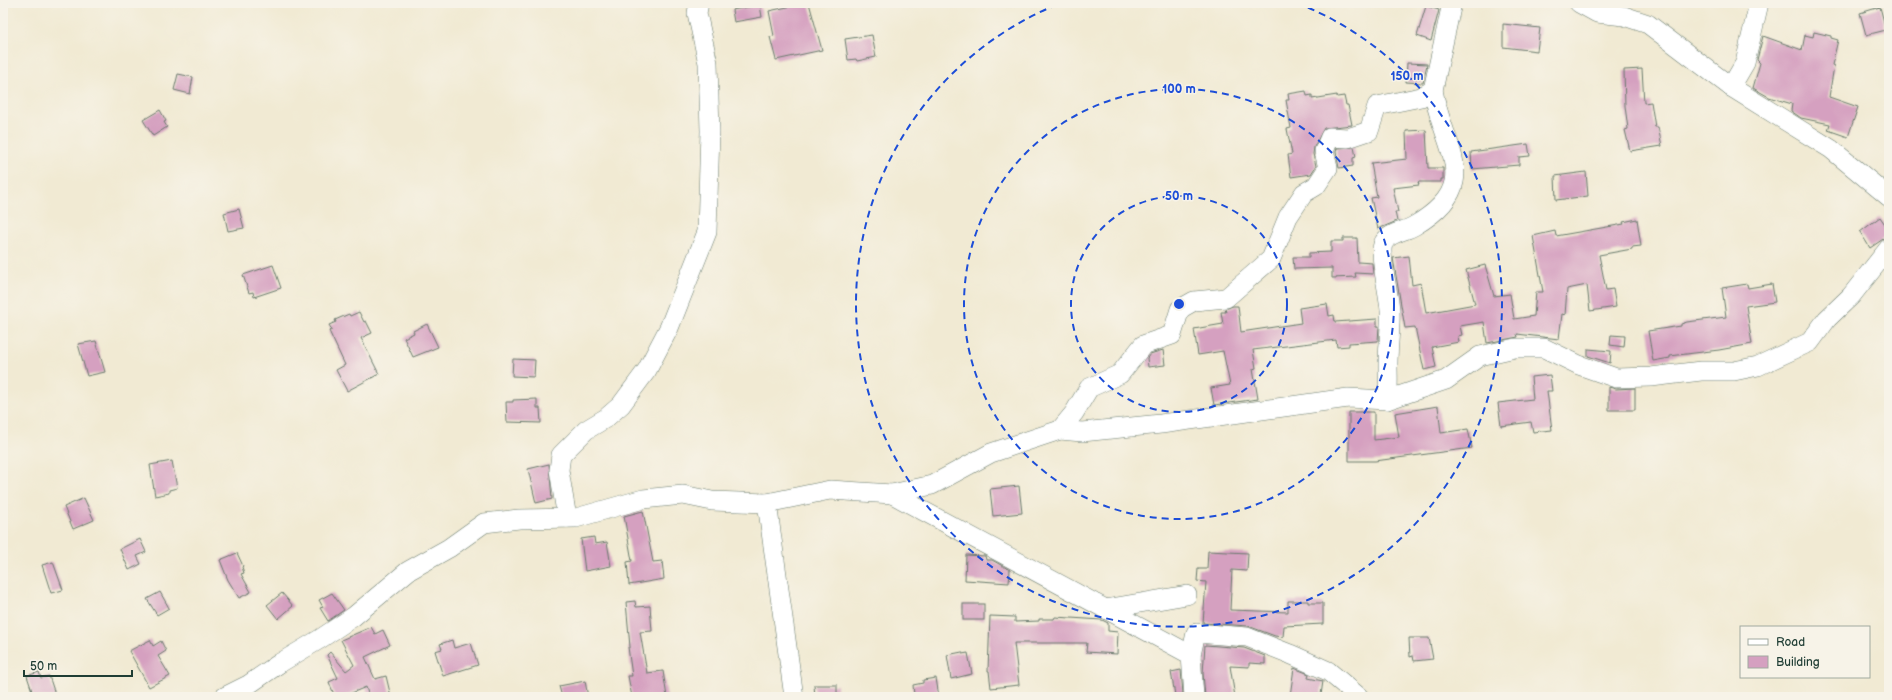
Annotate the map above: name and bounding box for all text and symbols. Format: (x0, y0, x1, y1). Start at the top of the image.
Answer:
text: 150 m (1391, 69, 1423, 84)
text: 100 m (1162, 82, 1196, 97)
text: 50 m (1165, 189, 1193, 204)
centre of rings (1172, 297, 1186, 311)
legend (1740, 626, 1870, 678)
text: Road (1776, 635, 1805, 650)
scale bar (24, 652, 132, 678)
text: Building (1776, 655, 1820, 670)
text: 50 m (30, 659, 57, 674)

